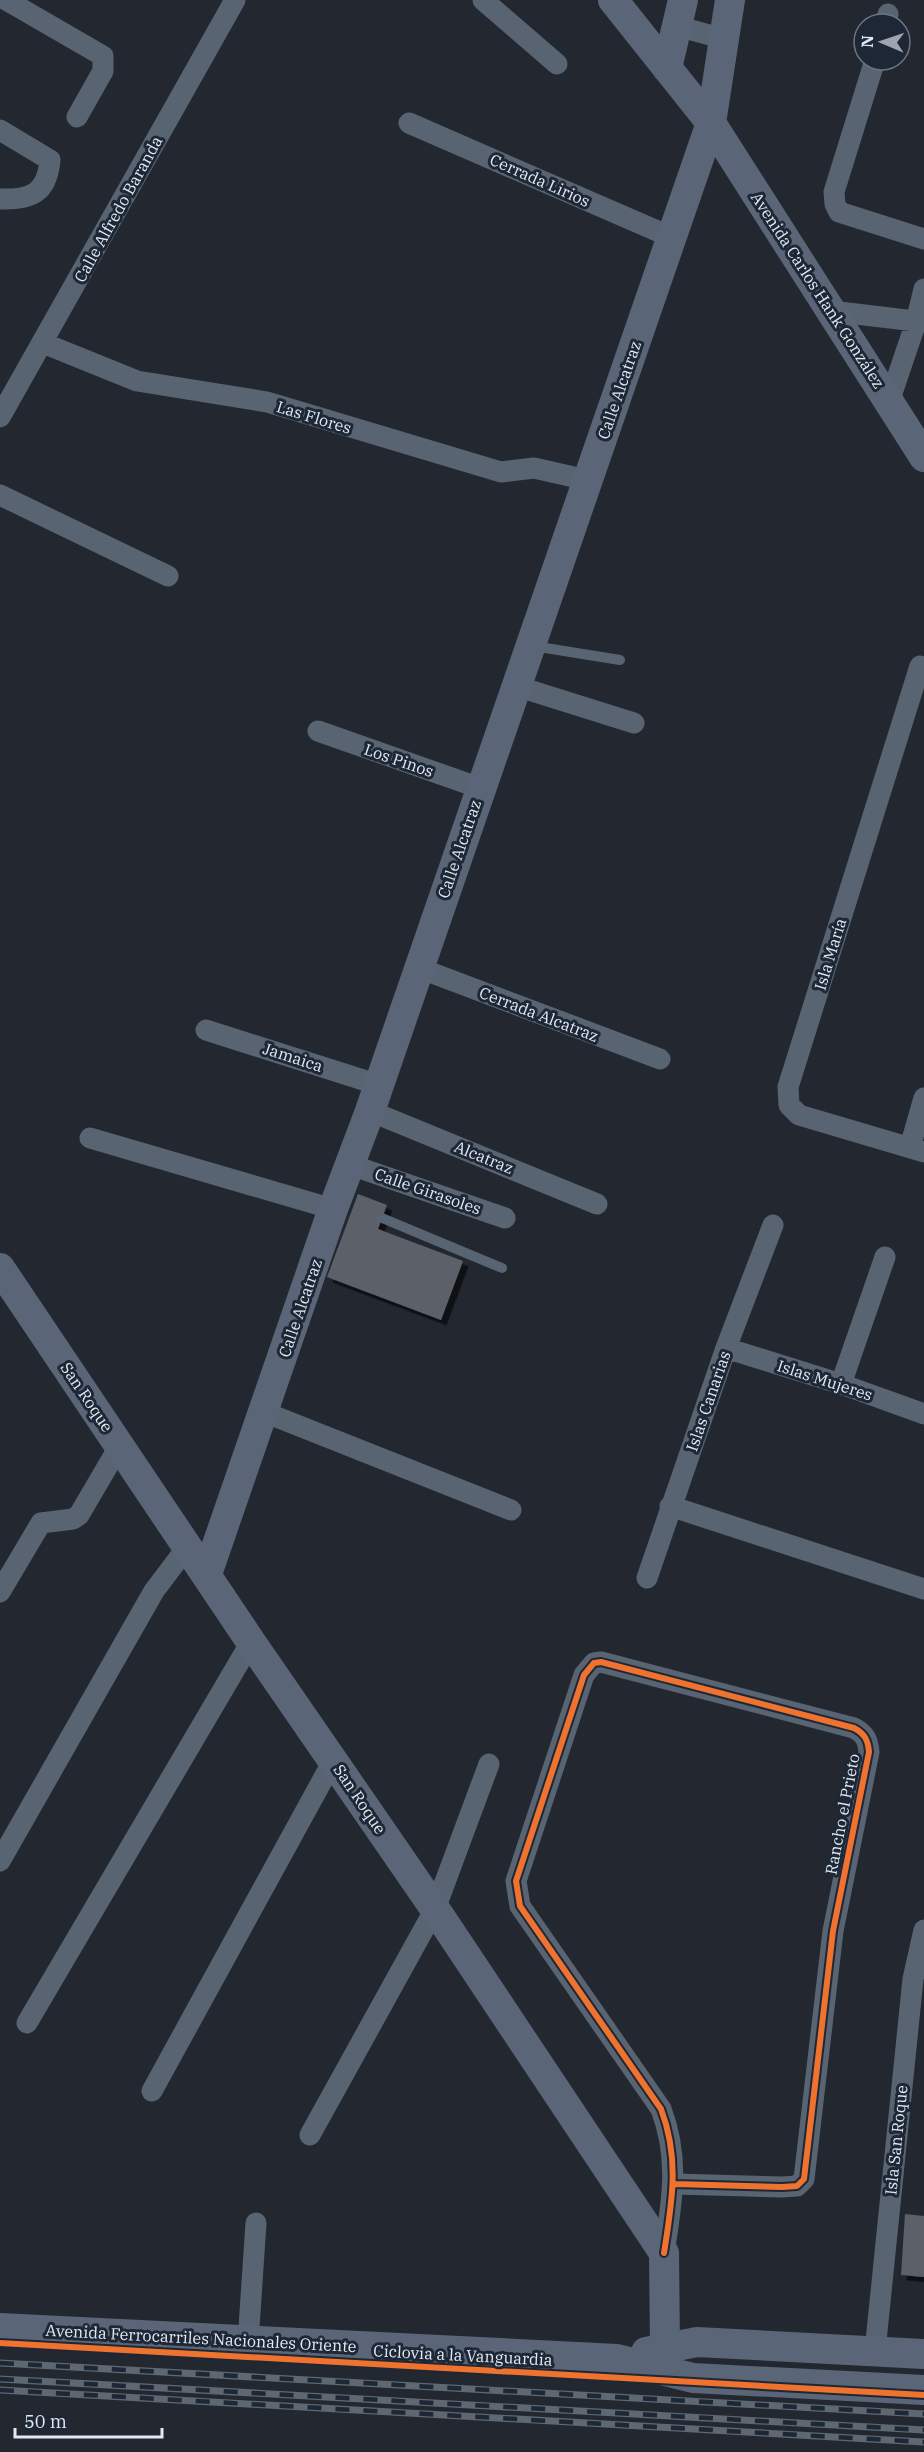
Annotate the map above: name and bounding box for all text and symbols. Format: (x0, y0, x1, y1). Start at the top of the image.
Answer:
north arrow (852, 12, 912, 72)
text: N (857, 35, 877, 48)
street label: Calle Alfredo Baranda (69, 132, 167, 286)
street label: Cerrada Lirios (487, 149, 593, 211)
street label: Avenida Carlos Hank González (747, 188, 889, 392)
street label: Calle Alcatraz (593, 338, 645, 442)
street label: Las Flores (274, 396, 354, 438)
street label: Los Pinos (362, 739, 436, 781)
street label: Calle Alcatraz (433, 797, 485, 901)
street label: Isla María (810, 915, 850, 992)
street label: Cerrada Alcatraz (477, 982, 601, 1046)
street label: Jamaica (260, 1038, 326, 1076)
street label: Alcatraz (452, 1136, 516, 1178)
street label: Calle Girasoles (372, 1163, 484, 1219)
street label: Calle Alcatraz (274, 1256, 326, 1360)
street label: Islas Canarias (681, 1348, 735, 1454)
street label: Islas Mujeres (775, 1355, 875, 1405)
street label: San Roque (56, 1358, 118, 1436)
street label: Rancho el Prieto (820, 1752, 864, 1876)
street label: San Roque (329, 1760, 391, 1838)
street label: Isla San Roque (880, 2084, 912, 2196)
street label: Avenida Ferrocarriles Nacionales Oriente (45, 2320, 357, 2356)
street label: Ciclovia a la Vanguardia (373, 2340, 553, 2370)
scale bar (15, 2401, 162, 2439)
text: 50 m (24, 2410, 67, 2433)

